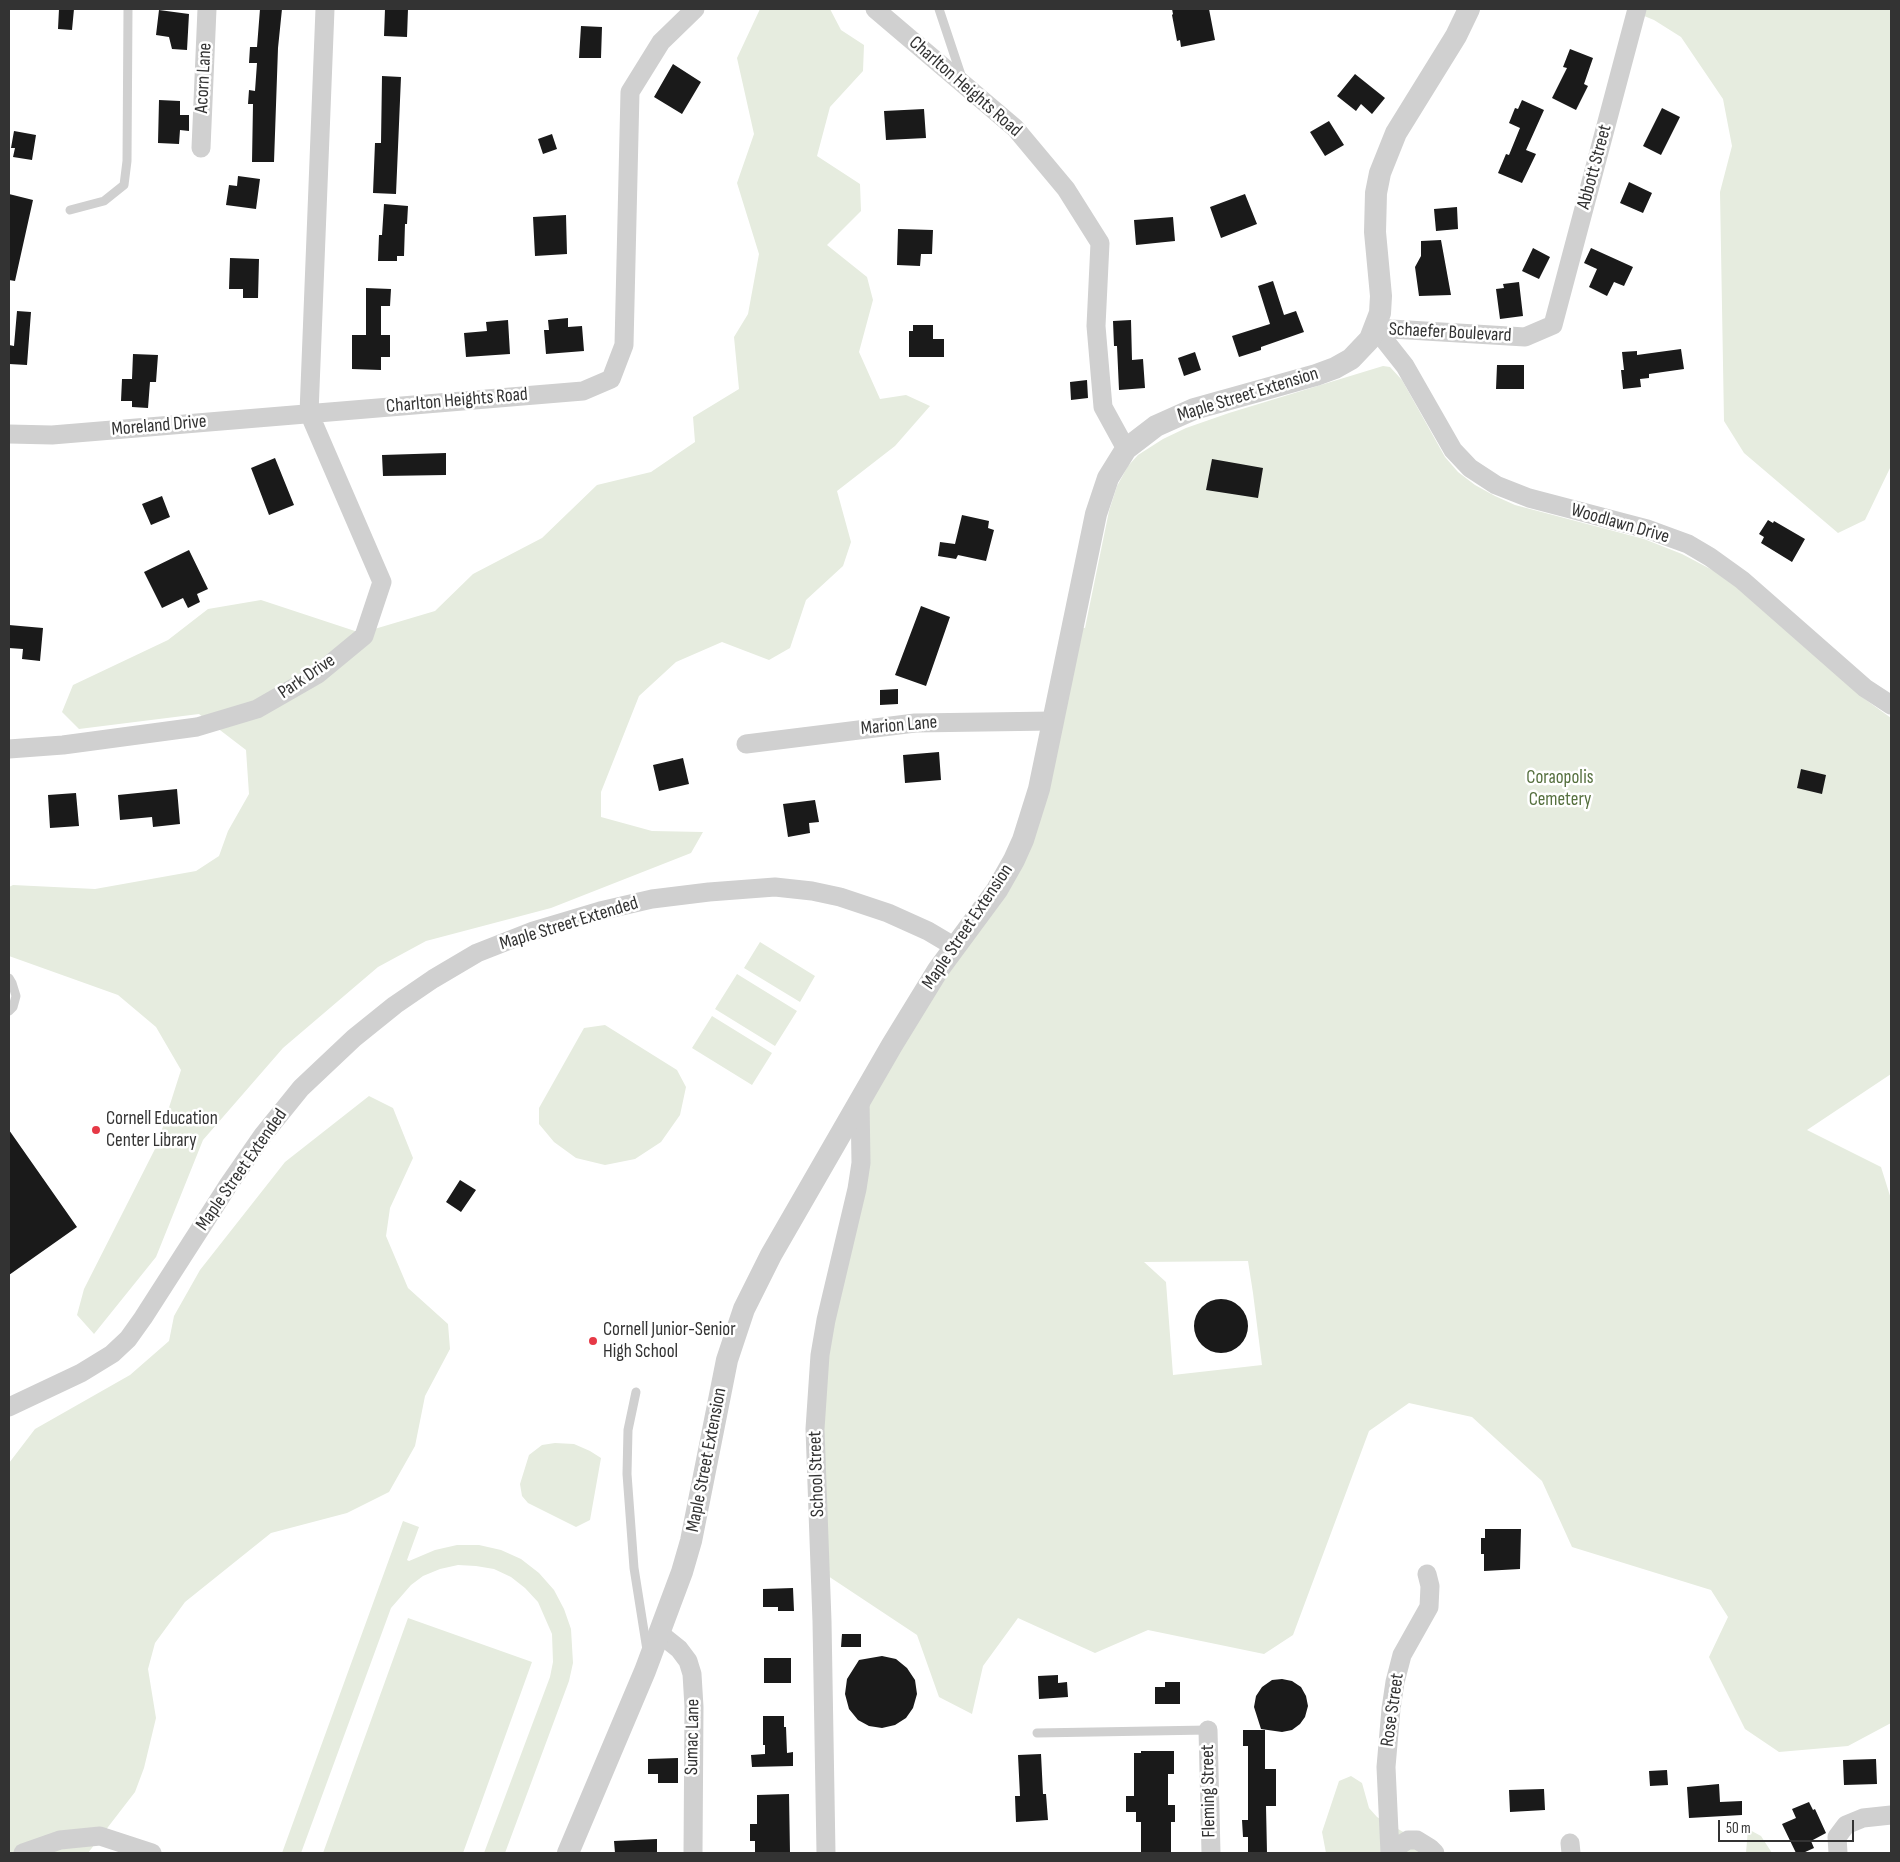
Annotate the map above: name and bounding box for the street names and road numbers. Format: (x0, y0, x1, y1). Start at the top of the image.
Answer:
street label: Charlton Heights Road (904, 32, 1026, 142)
street label: Acorn Lane (191, 42, 217, 114)
street label: Abbott Street (1573, 122, 1617, 212)
street label: Schaefer Boulevard (1388, 318, 1512, 348)
street label: Maple Street Extension (1175, 363, 1321, 427)
street label: Charlton Heights Road (385, 383, 529, 419)
street label: Moreland Drive (111, 411, 207, 441)
street label: Woodlawn Drive (1568, 499, 1672, 549)
street label: Park Drive (274, 650, 340, 704)
street label: Marion Lane (860, 711, 938, 741)
street label: Maple Street Extension (918, 860, 1018, 994)
street label: Maple Street Extended (497, 892, 641, 956)
street label: Maple Street Extended (192, 1105, 292, 1235)
street label: Maple Street Extension (682, 1386, 732, 1534)
street label: School Street (804, 1430, 830, 1518)
street label: Rose Street (1377, 1672, 1409, 1748)
street label: Sumac Lane (681, 1699, 705, 1775)
street label: Fleming Street (1197, 1744, 1221, 1838)

